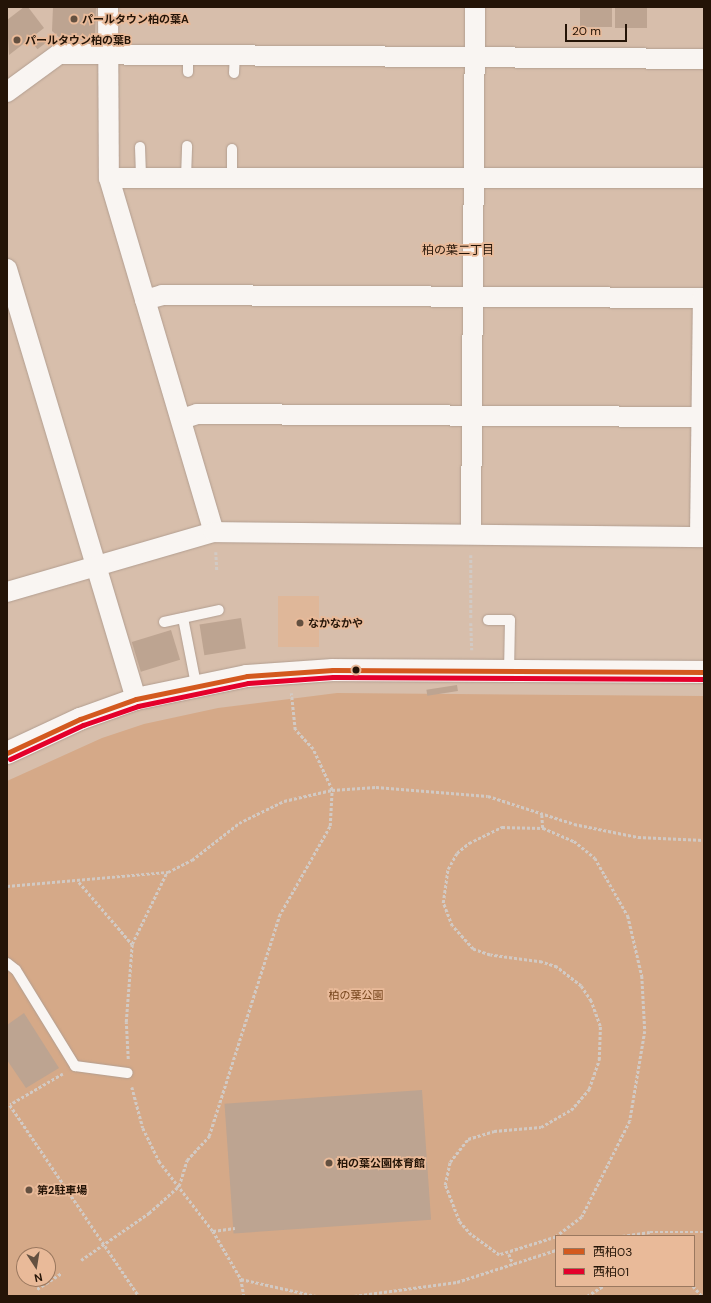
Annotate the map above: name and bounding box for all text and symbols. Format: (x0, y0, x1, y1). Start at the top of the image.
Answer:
place label: パールタウン柏の葉A (82, 12, 189, 26)
marker: パールタウン柏の葉A (69, 14, 79, 24)
scale bar (567, 16, 629, 42)
text: 20 m (572, 23, 601, 39)
place label: パールタウン柏の葉B (25, 33, 131, 47)
marker: パールタウン柏の葉B (12, 35, 22, 45)
district label: 柏の葉二丁目 (422, 244, 494, 258)
place label: なかなかや (308, 616, 363, 630)
marker: なかなかや (295, 618, 305, 628)
unlabelled marker (351, 665, 361, 675)
park label: 柏の葉公園 (329, 988, 383, 1002)
place label: 柏の葉公園体育館 (337, 1156, 425, 1170)
marker: 柏の葉公園体育館 (324, 1158, 334, 1168)
place label: 第2駐車場 (37, 1183, 87, 1197)
marker: 第2駐車場 (24, 1185, 34, 1195)
legend (555, 1235, 695, 1287)
text: 西柏03 (593, 1244, 632, 1260)
north arrow (16, 1247, 56, 1287)
text: 西柏01 (593, 1264, 629, 1280)
text: N (33, 1270, 44, 1285)

